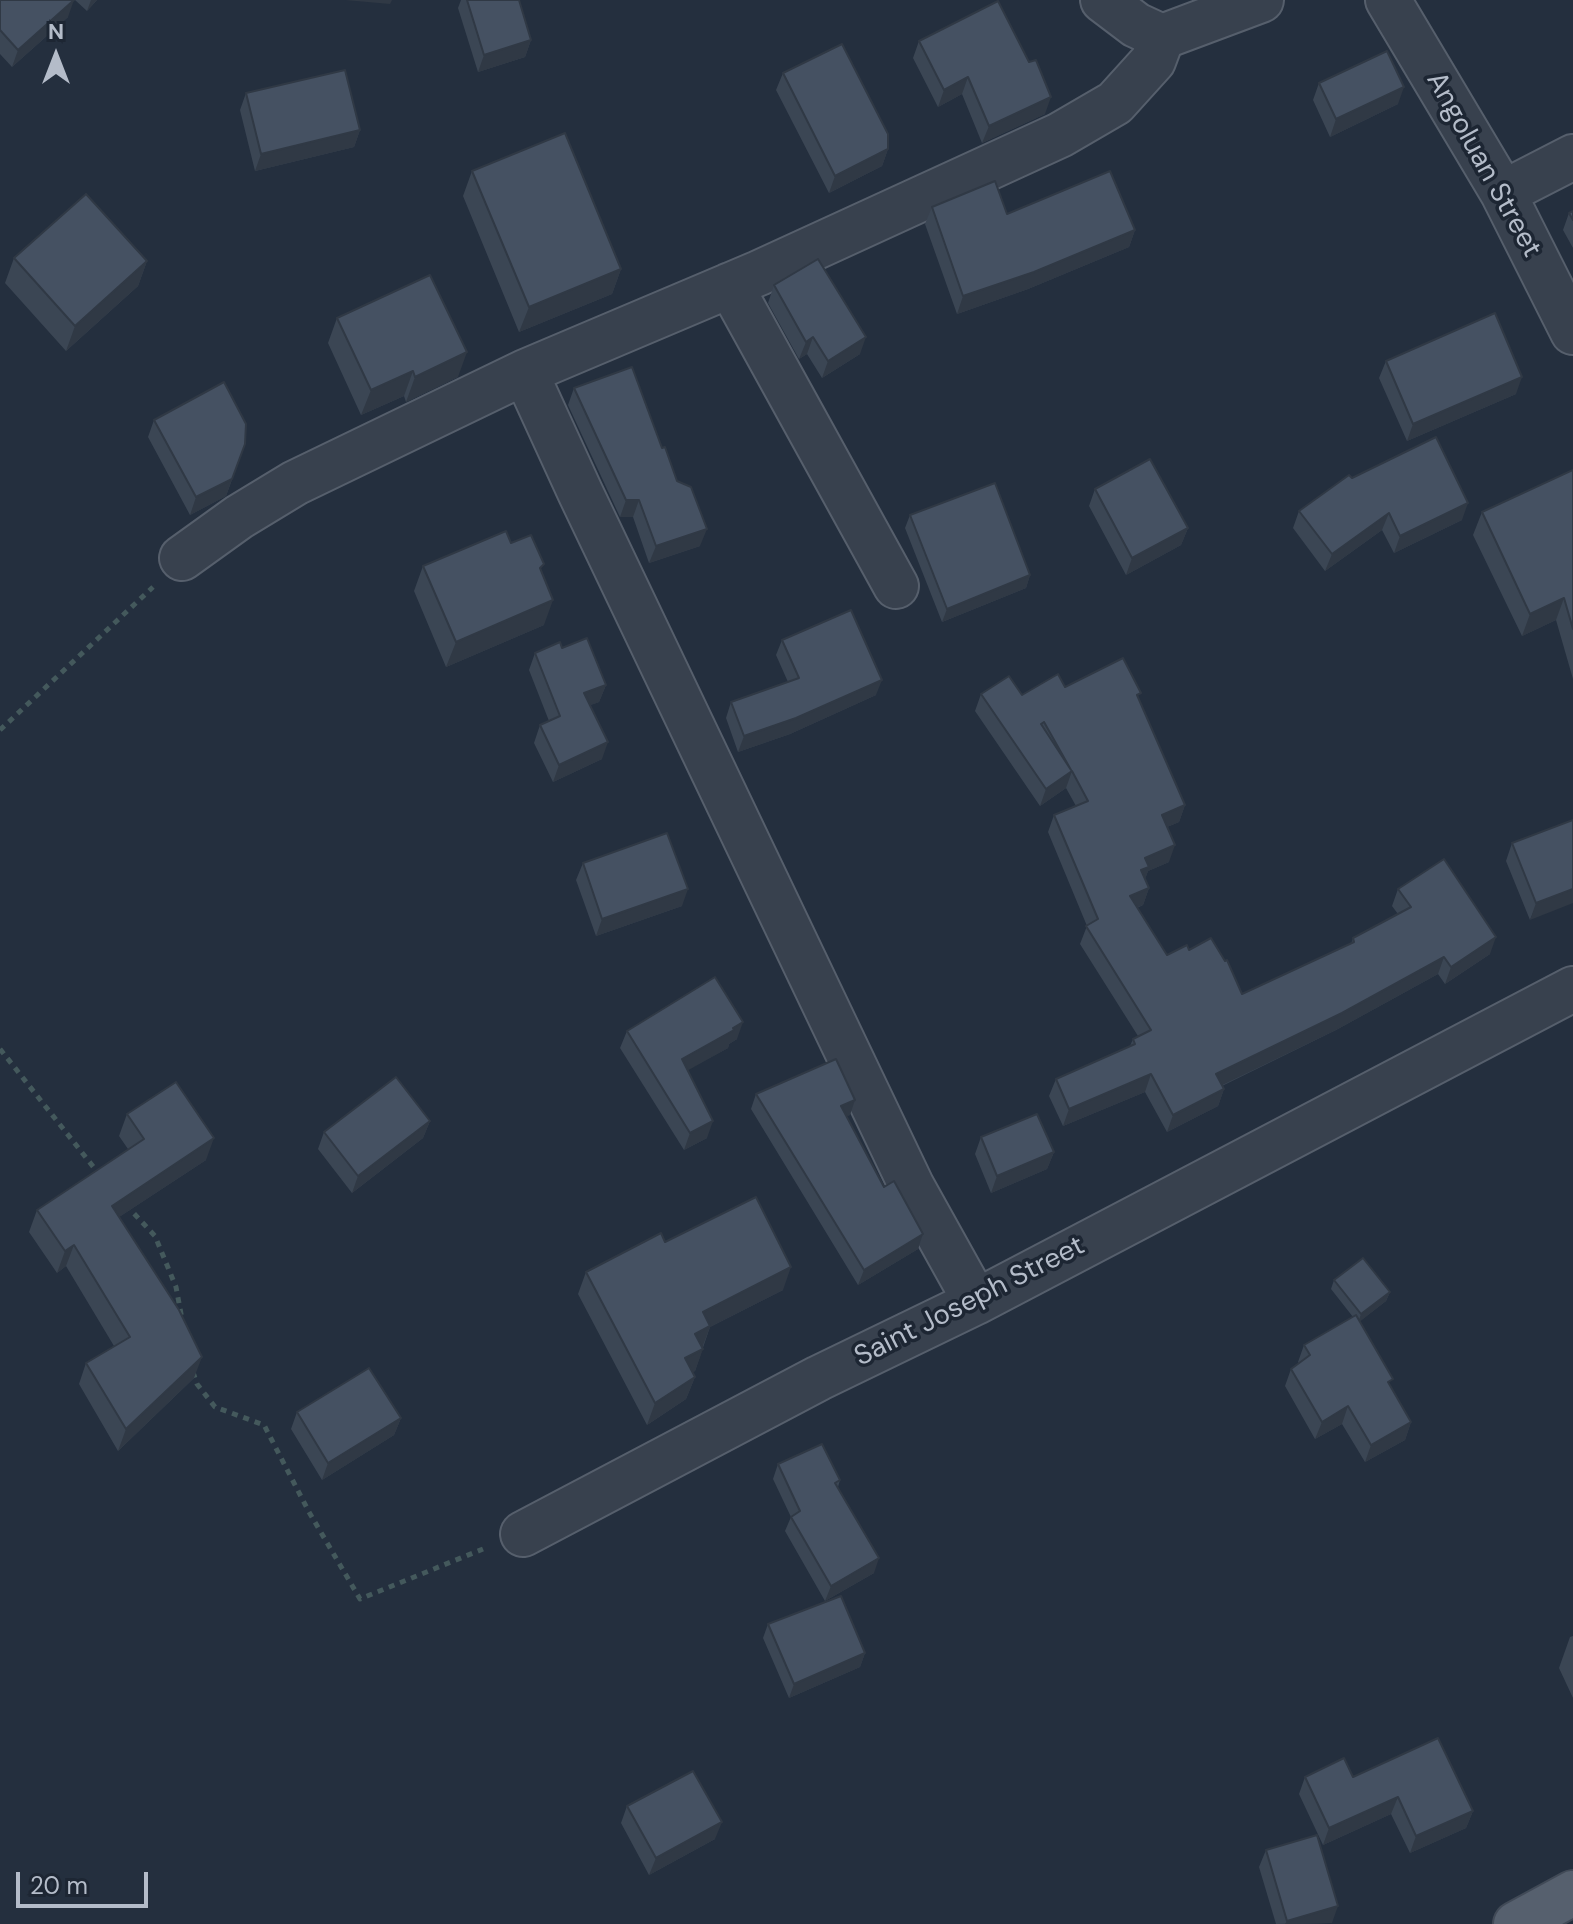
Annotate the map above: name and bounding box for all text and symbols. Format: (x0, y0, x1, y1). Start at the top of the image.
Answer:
north arrow (16, 16, 96, 96)
text: N (48, 17, 64, 46)
street label: Angoluan Street (1418, 66, 1548, 264)
street label: Saint Joseph Street (849, 1229, 1091, 1375)
scale bar (20, 1856, 152, 1906)
text: 20 m (30, 1870, 88, 1901)

